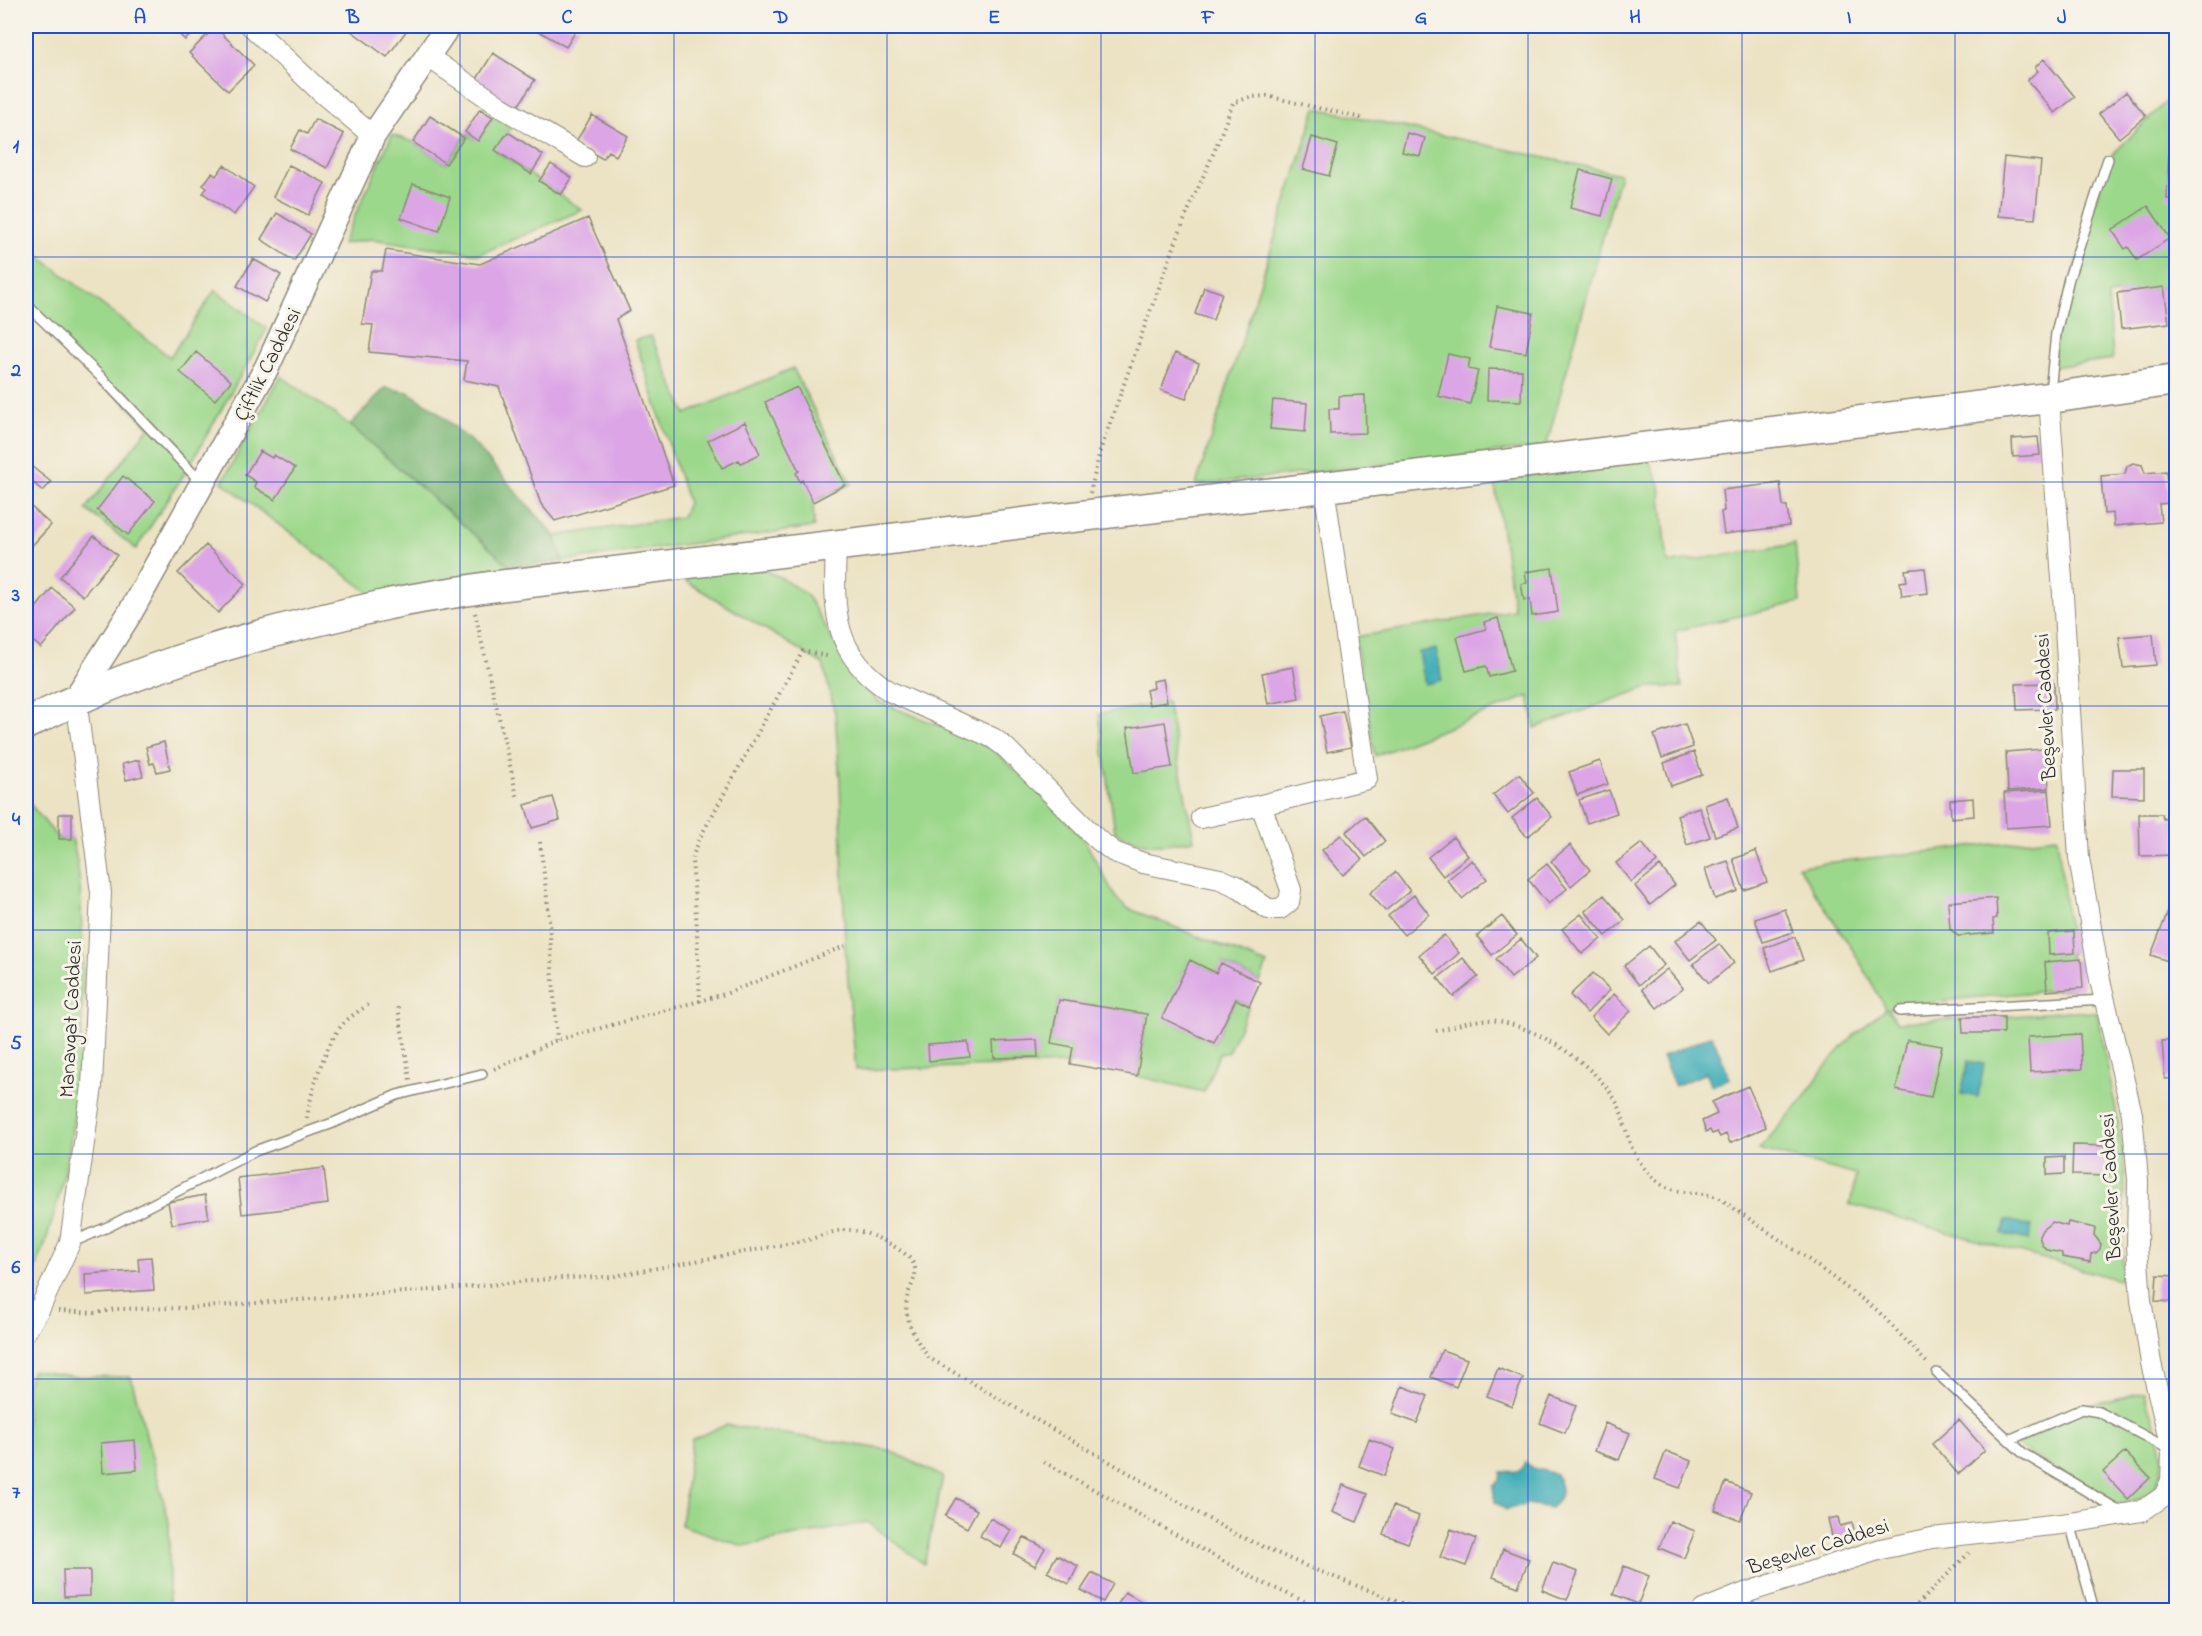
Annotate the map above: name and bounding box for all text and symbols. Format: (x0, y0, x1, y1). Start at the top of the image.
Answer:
text: A (134, 4, 146, 33)
text: B (345, 4, 360, 33)
text: C (562, 4, 573, 33)
text: D (773, 4, 788, 33)
text: E (988, 4, 1000, 33)
text: F (1201, 4, 1215, 33)
text: G (1415, 4, 1428, 33)
text: H (1629, 4, 1641, 33)
text: I (1847, 4, 1852, 33)
text: J (2057, 4, 2067, 33)
text: 1 (13, 133, 20, 162)
street label: Çiftlik Caddesi (227, 303, 310, 427)
text: 2 (10, 357, 21, 386)
text: 3 (11, 582, 20, 611)
street label: Beşevler Caddesi (2028, 633, 2066, 782)
text: 4 (12, 806, 21, 835)
street label: Manavgat Caddesi (53, 940, 93, 1099)
text: 5 (10, 1030, 22, 1059)
street label: Beşevler Caddesi (2093, 1113, 2131, 1262)
text: 6 (12, 1254, 21, 1283)
text: 7 (12, 1479, 21, 1508)
street label: Beşevler Caddesi (1743, 1512, 1893, 1584)

